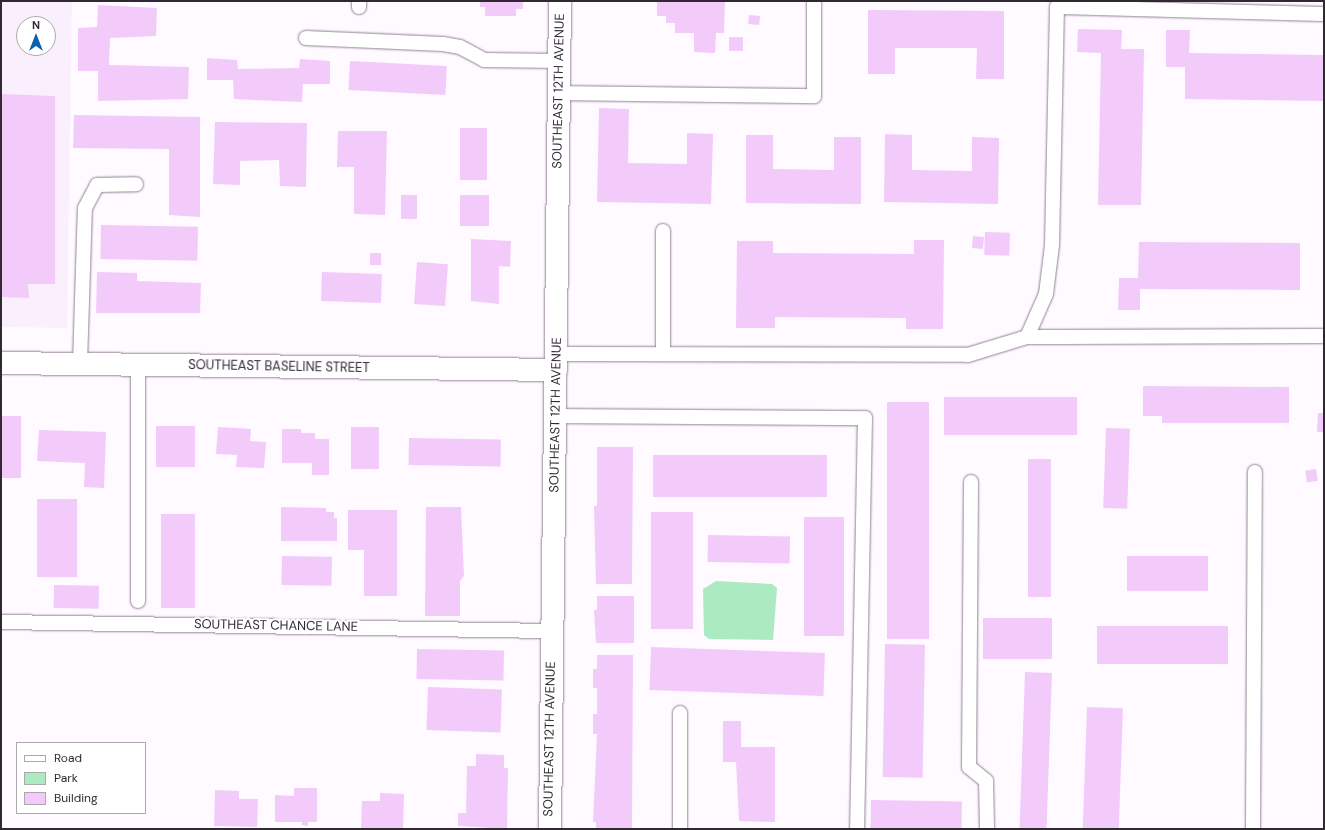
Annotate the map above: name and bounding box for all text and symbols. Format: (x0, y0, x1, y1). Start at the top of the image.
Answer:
street label: SOUTHEAST 12TH AVENUE (550, 13, 568, 169)
north arrow (16, 16, 56, 56)
text: N (32, 18, 40, 32)
street label: SOUTHEAST 12TH AVENUE (547, 337, 565, 493)
street label: SOUTHEAST BASELINE STREET (188, 358, 370, 376)
street label: SOUTHEAST CHANCE LANE (194, 617, 358, 635)
street label: SOUTHEAST 12TH AVENUE (541, 661, 559, 817)
legend (16, 742, 146, 814)
text: Road (54, 750, 82, 766)
text: Park (54, 770, 78, 786)
text: Building (54, 790, 98, 806)

